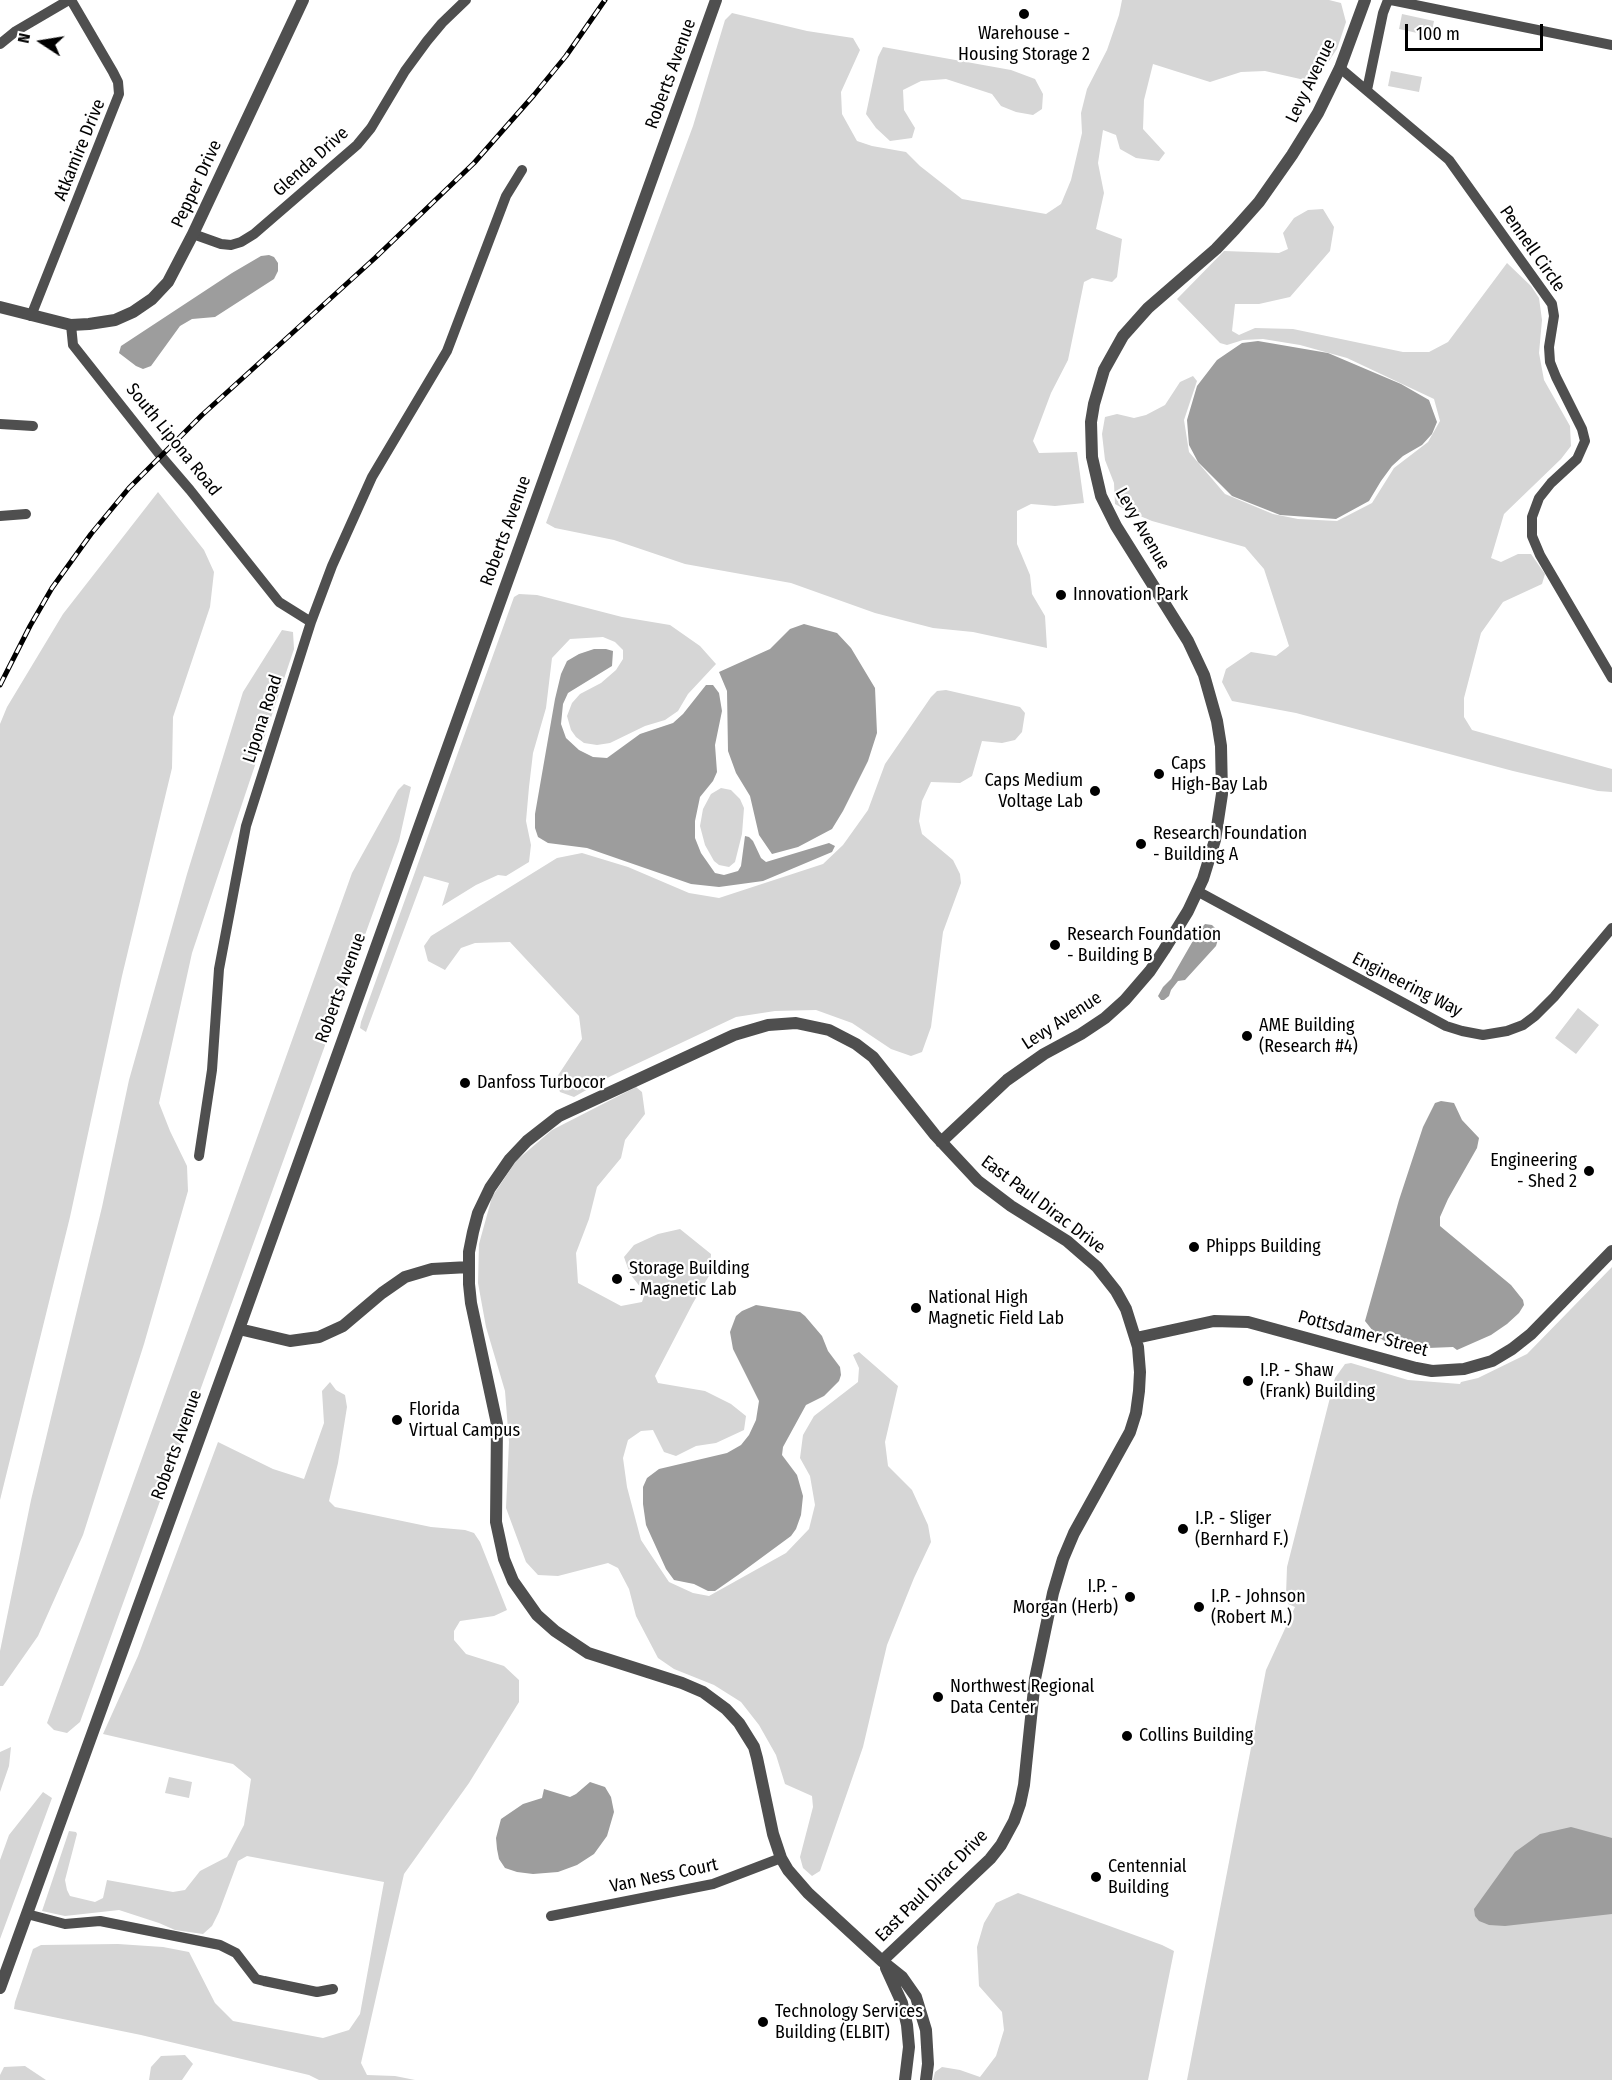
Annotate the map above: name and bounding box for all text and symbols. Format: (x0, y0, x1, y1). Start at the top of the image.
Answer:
marker: Warehouse - Housing Storage 2 (1017, 7, 1031, 21)
north arrow (12, 12, 72, 72)
scale bar (1408, 12, 1546, 50)
street label: Roberts Avenue (641, 16, 701, 132)
place label: Warehouse - Housing Storage 2 (958, 23, 1090, 66)
text: 100 m (1416, 23, 1460, 45)
text: N (14, 31, 34, 45)
street label: Levy Avenue (1281, 35, 1341, 127)
street label: Atkamire Drive (50, 96, 110, 204)
street label: Glenda Drive (269, 122, 353, 202)
street label: Pepper Drive (167, 137, 227, 231)
street label: Pennell Circle (1494, 202, 1570, 296)
street label: South Lipona Road (121, 379, 225, 501)
street label: Roberts Avenue (476, 473, 536, 589)
street label: Levy Avenue (1110, 484, 1174, 574)
place label: Innovation Park (1073, 584, 1188, 606)
marker: Innovation Park (1054, 588, 1068, 602)
street label: Lipona Road (239, 672, 287, 766)
place label: Caps High-Bay Lab (1171, 753, 1268, 795)
marker: Caps High-Bay Lab (1152, 767, 1166, 781)
place label: Caps Medium Voltage Lab (985, 770, 1083, 812)
marker: Caps Medium Voltage Lab (1088, 784, 1102, 798)
place label: Research Foundation - Building A (1153, 823, 1307, 866)
marker: Research Foundation - Building A (1134, 837, 1148, 851)
place label: Research Foundation - Building B (1067, 924, 1221, 966)
street label: Roberts Avenue (311, 930, 371, 1046)
marker: Research Foundation - Building B (1048, 938, 1062, 952)
street label: Engineering Way (1348, 948, 1466, 1022)
street label: Levy Avenue (1018, 987, 1106, 1055)
place label: AME Building (Research #4) (1259, 1015, 1358, 1058)
marker: AME Building (Research #4) (1240, 1029, 1254, 1043)
place label: Danfoss Turbocor (477, 1072, 605, 1094)
marker: Danfoss Turbocor (458, 1076, 472, 1090)
place label: Engineering - Shed 2 (1490, 1150, 1577, 1192)
street label: East Paul Dirac Drive (977, 1151, 1109, 1259)
marker: Engineering - Shed 2 (1582, 1164, 1596, 1178)
place label: Phipps Building (1206, 1236, 1321, 1258)
marker: Phipps Building (1187, 1240, 1201, 1254)
place label: Storage Building - Magnetic Lab (629, 1258, 749, 1300)
marker: Storage Building - Magnetic Lab (610, 1272, 624, 1286)
place label: National High Magnetic Field Lab (928, 1287, 1064, 1330)
marker: National High Magnetic Field Lab (909, 1301, 923, 1315)
street label: Pottsdamer Street (1296, 1306, 1430, 1362)
place label: I.P. - Shaw (Frank) Building (1260, 1360, 1375, 1402)
marker: I.P. - Shaw (Frank) Building (1241, 1374, 1255, 1388)
street label: Roberts Avenue (147, 1387, 207, 1503)
place label: Florida Virtual Campus (409, 1399, 520, 1442)
marker: Florida Virtual Campus (390, 1413, 404, 1427)
place label: I.P. - Sliger (Bernhard F.) (1195, 1508, 1288, 1550)
marker: I.P. - Sliger (Bernhard F.) (1176, 1522, 1190, 1536)
place label: I.P. - Morgan (Herb) (1013, 1576, 1118, 1618)
place label: I.P. - Johnson (Robert M.) (1211, 1586, 1306, 1628)
marker: I.P. - Morgan (Herb) (1123, 1590, 1137, 1604)
marker: I.P. - Johnson (Robert M.) (1192, 1600, 1206, 1614)
place label: Northwest Regional Data Center (950, 1676, 1094, 1718)
marker: Northwest Regional Data Center (931, 1690, 945, 1704)
place label: Collins Building (1139, 1725, 1253, 1747)
marker: Collins Building (1120, 1729, 1134, 1743)
street label: East Paul Dirac Drive (871, 1825, 993, 1947)
street label: Van Ness Court (608, 1854, 720, 1898)
place label: Centennial Building (1108, 1856, 1187, 1898)
marker: Centennial Building (1089, 1870, 1103, 1884)
place label: Technology Services Building (ELBIT) (775, 2001, 923, 2044)
marker: Technology Services Building (ELBIT) (756, 2015, 770, 2029)

